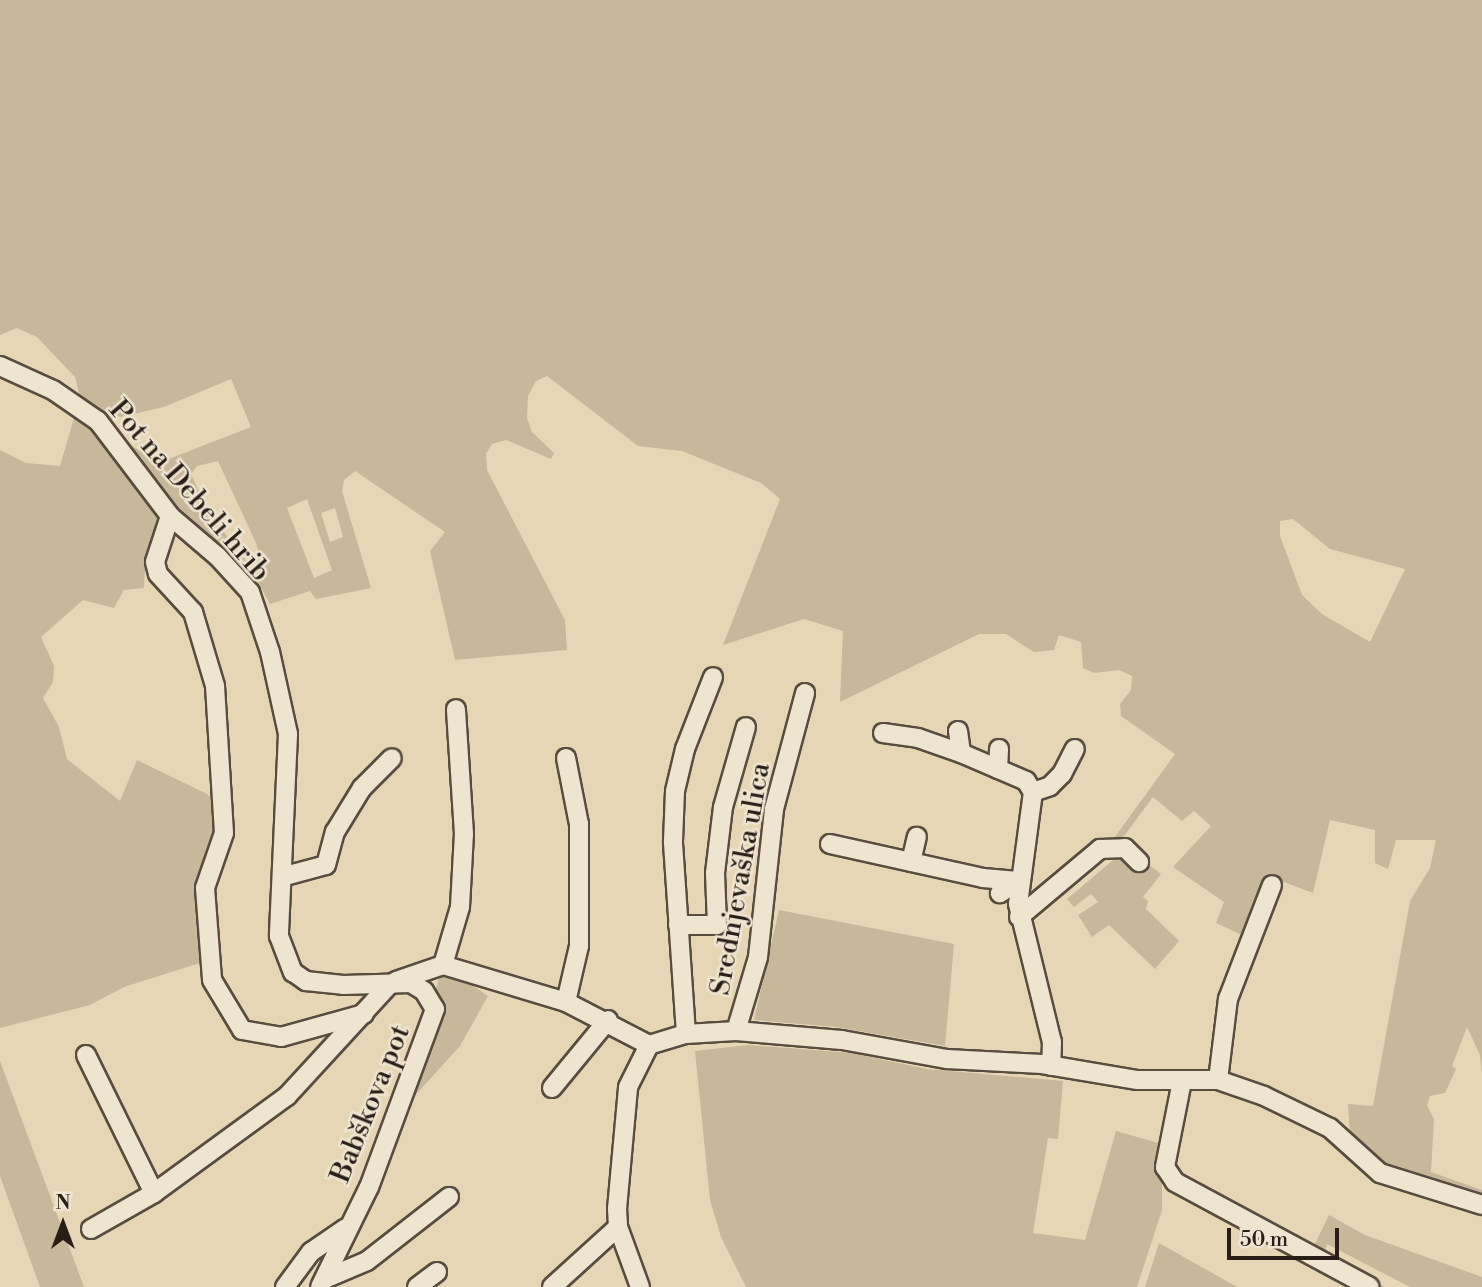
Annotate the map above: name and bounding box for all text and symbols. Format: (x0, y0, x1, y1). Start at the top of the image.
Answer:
street label: Pot na Debeli hrib (101, 394, 277, 588)
street label: Srednjevaška ulica (704, 760, 778, 998)
street label: Babškova pot (324, 1020, 418, 1188)
north arrow (28, 1189, 98, 1259)
text: N (55, 1191, 71, 1215)
scale bar (1230, 1214, 1342, 1258)
text: 50 m (1240, 1227, 1288, 1253)

